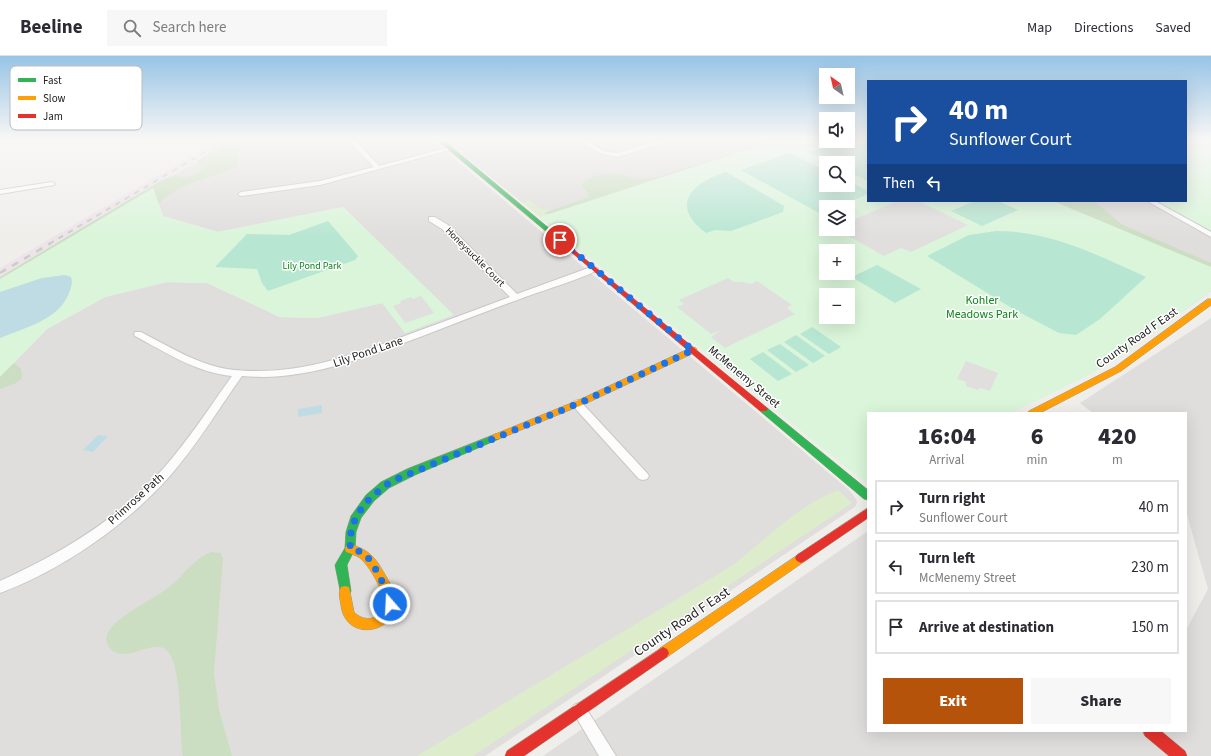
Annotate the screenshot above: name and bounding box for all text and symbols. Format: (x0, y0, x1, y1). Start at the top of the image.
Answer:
search box (107, 10, 387, 46)
text: Beeline (20, 14, 83, 41)
icon: search (121, 17, 143, 39)
text: Search here (153, 17, 227, 38)
text: Map (1027, 18, 1052, 38)
text: Directions (1074, 18, 1133, 38)
text: Saved (1155, 18, 1191, 38)
legend (10, 66, 142, 130)
north arrow (819, 68, 855, 104)
map controls (819, 68, 855, 324)
text: Fast (43, 73, 62, 88)
text: 40 m (949, 90, 1008, 130)
text: Slow (43, 91, 66, 106)
icon: right (883, 96, 935, 148)
text: Jam (43, 109, 63, 124)
button: sound (819, 112, 855, 148)
text: Sunflower Court (949, 127, 1072, 152)
button: search (819, 156, 855, 192)
icon: left (923, 172, 945, 194)
text: Then (883, 173, 915, 194)
button: layers (819, 200, 855, 236)
pin (543, 223, 577, 257)
street label: Honeysuckle Court (442, 224, 508, 290)
icon: arrive (549, 229, 571, 251)
button: + (819, 244, 855, 280)
park label: Lily Pond Park (282, 259, 342, 273)
button: − (819, 288, 855, 324)
park label: Kohler Meadows Park (946, 292, 1018, 323)
street label: County Road F East (1093, 303, 1181, 373)
street label: Lily Pond Lane (331, 332, 405, 372)
street label: McMenemy Street (704, 342, 784, 412)
text: 16:04 (917, 419, 976, 454)
text: 6 (1031, 419, 1044, 454)
text: 420 (1098, 419, 1137, 454)
text: Arrival (929, 451, 964, 469)
text: min (1027, 451, 1048, 469)
text: m (1112, 451, 1123, 469)
street label: Primrose Path (104, 469, 168, 529)
text: Turn right (919, 488, 985, 509)
icon: right (885, 496, 907, 518)
text: 40 m (1139, 497, 1169, 518)
text: Sunflower Court (919, 509, 1008, 527)
text: Turn left (919, 548, 975, 569)
icon: left (885, 556, 907, 578)
text: 230 m (1131, 557, 1169, 578)
text: McMenemy Street (919, 569, 1016, 587)
street label: County Road F East (630, 582, 734, 662)
position arrow (369, 583, 411, 625)
icon: arrive (885, 616, 907, 638)
text: Arrive at destination (919, 617, 1054, 638)
text: 150 m (1131, 617, 1169, 638)
button: Exit (883, 678, 1023, 724)
button: Share (1031, 678, 1171, 724)

